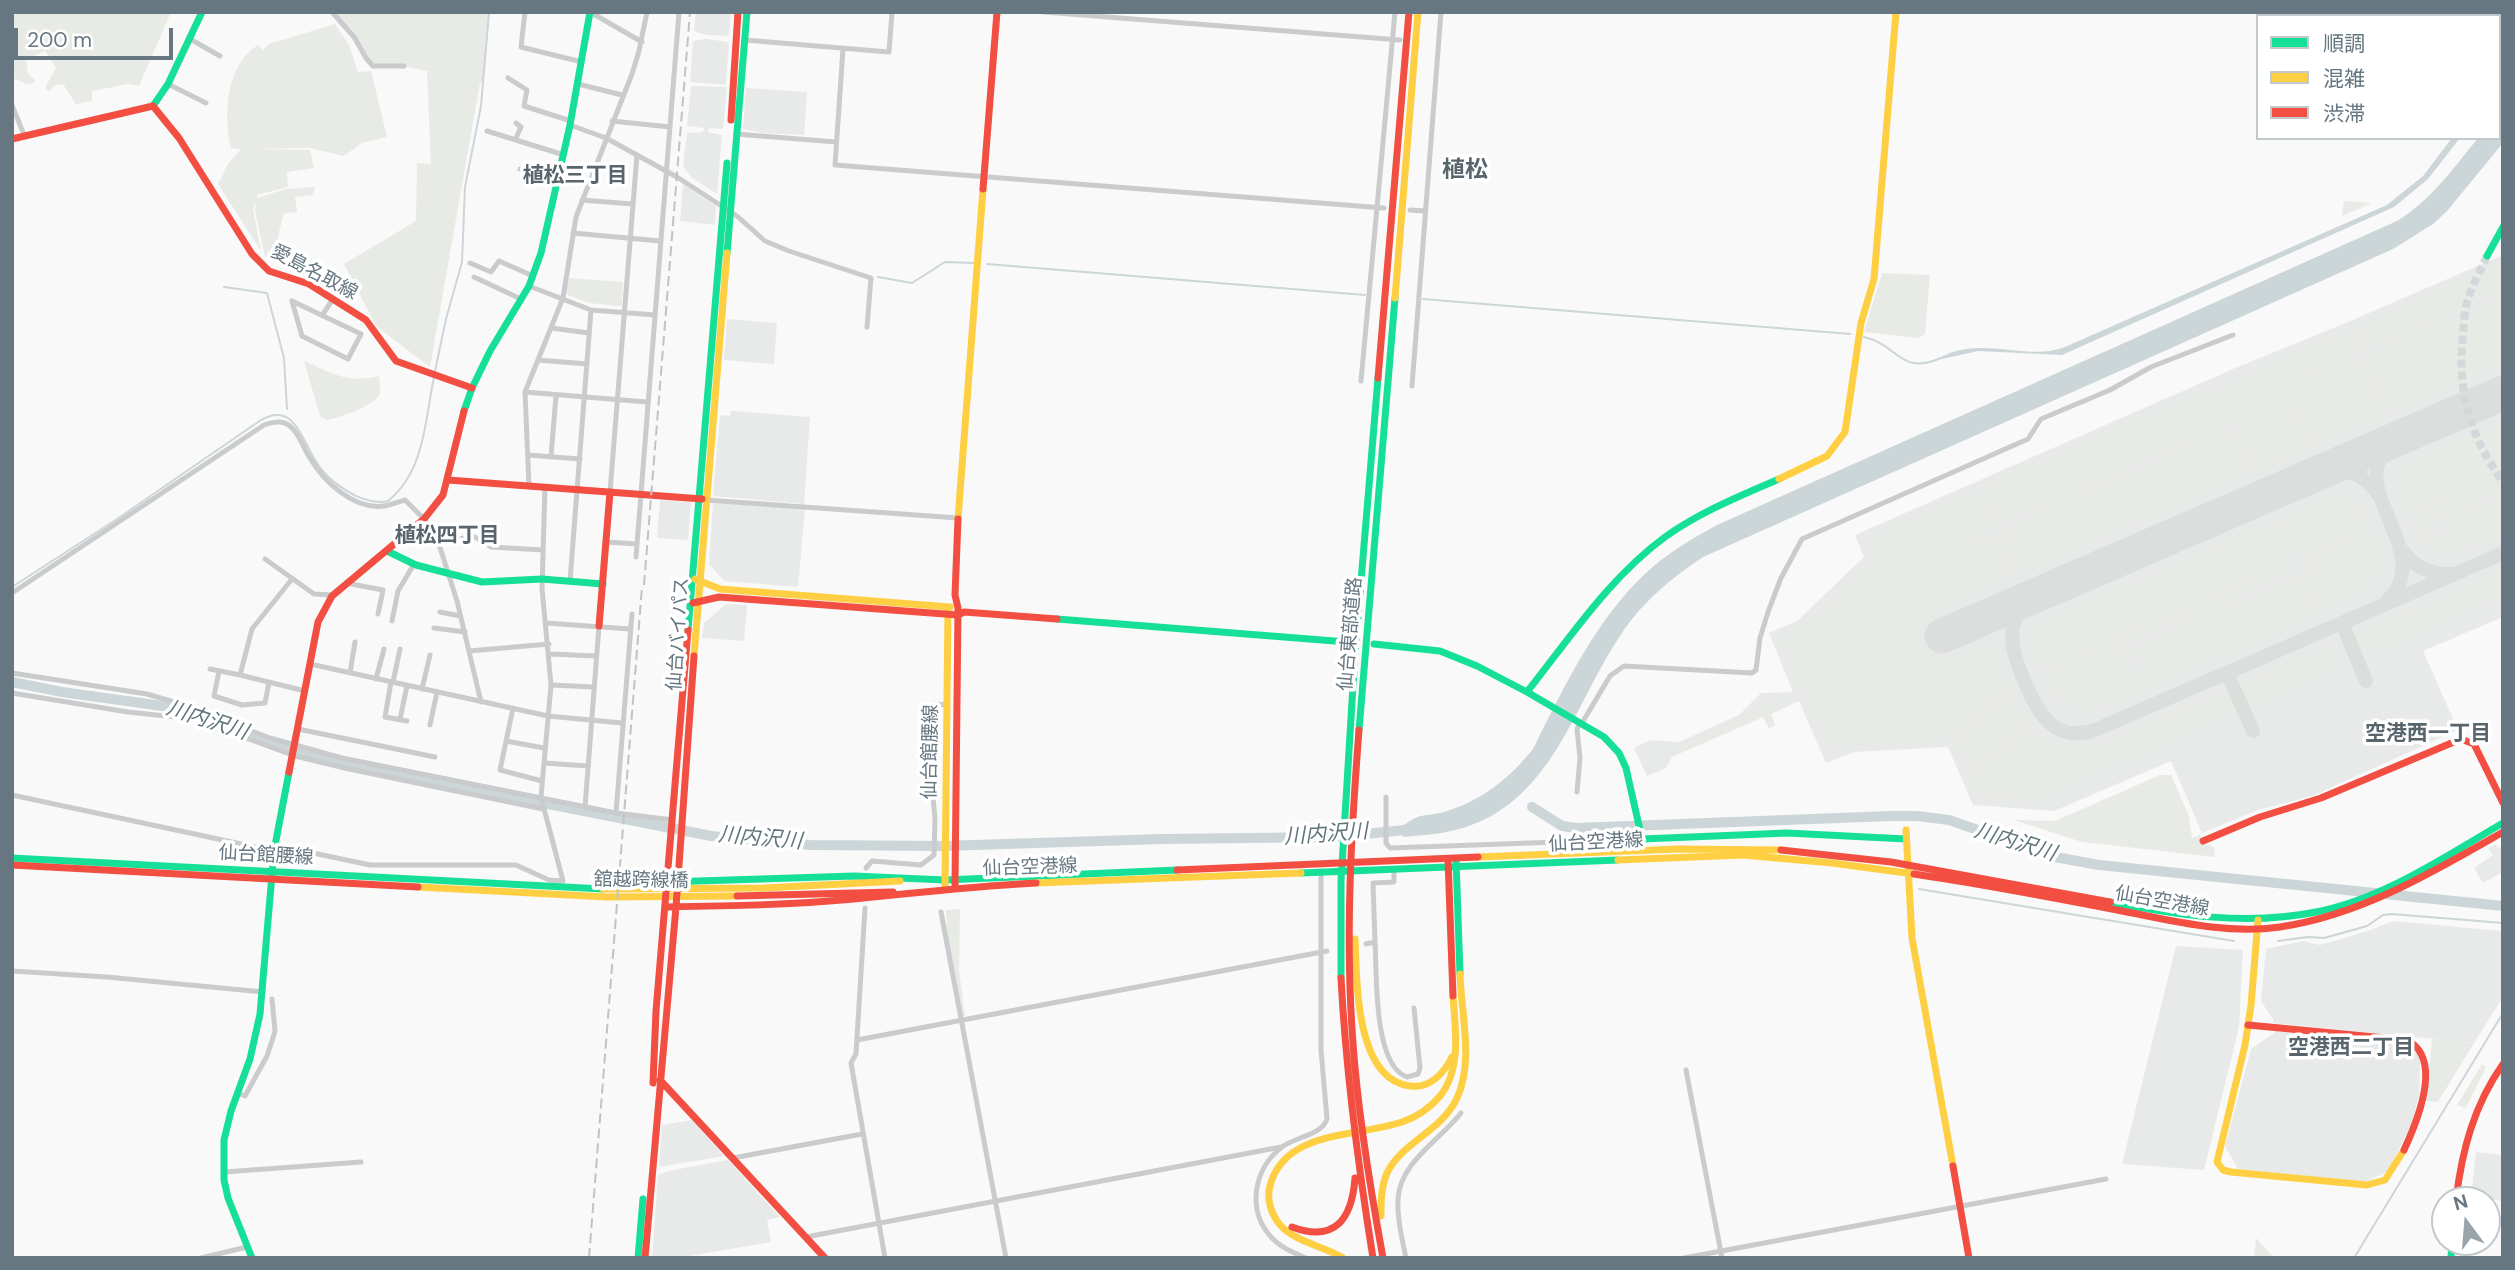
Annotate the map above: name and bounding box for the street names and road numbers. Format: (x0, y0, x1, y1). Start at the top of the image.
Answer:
street label: 愛島名取線 (267, 241, 361, 305)
street label: 仙台バイパス (664, 576, 694, 692)
street label: 仙台東部道路 (1335, 576, 1367, 692)
street label: 仙台館腰線 (919, 704, 943, 800)
street label: 仙台空港線 (1548, 829, 1644, 857)
street label: 仙台館腰線 (218, 842, 314, 870)
street label: 仙台空港線 (982, 855, 1078, 881)
street label: 舘越跨線橋 (593, 869, 689, 893)
street label: 仙台空港線 (2113, 883, 2211, 921)

